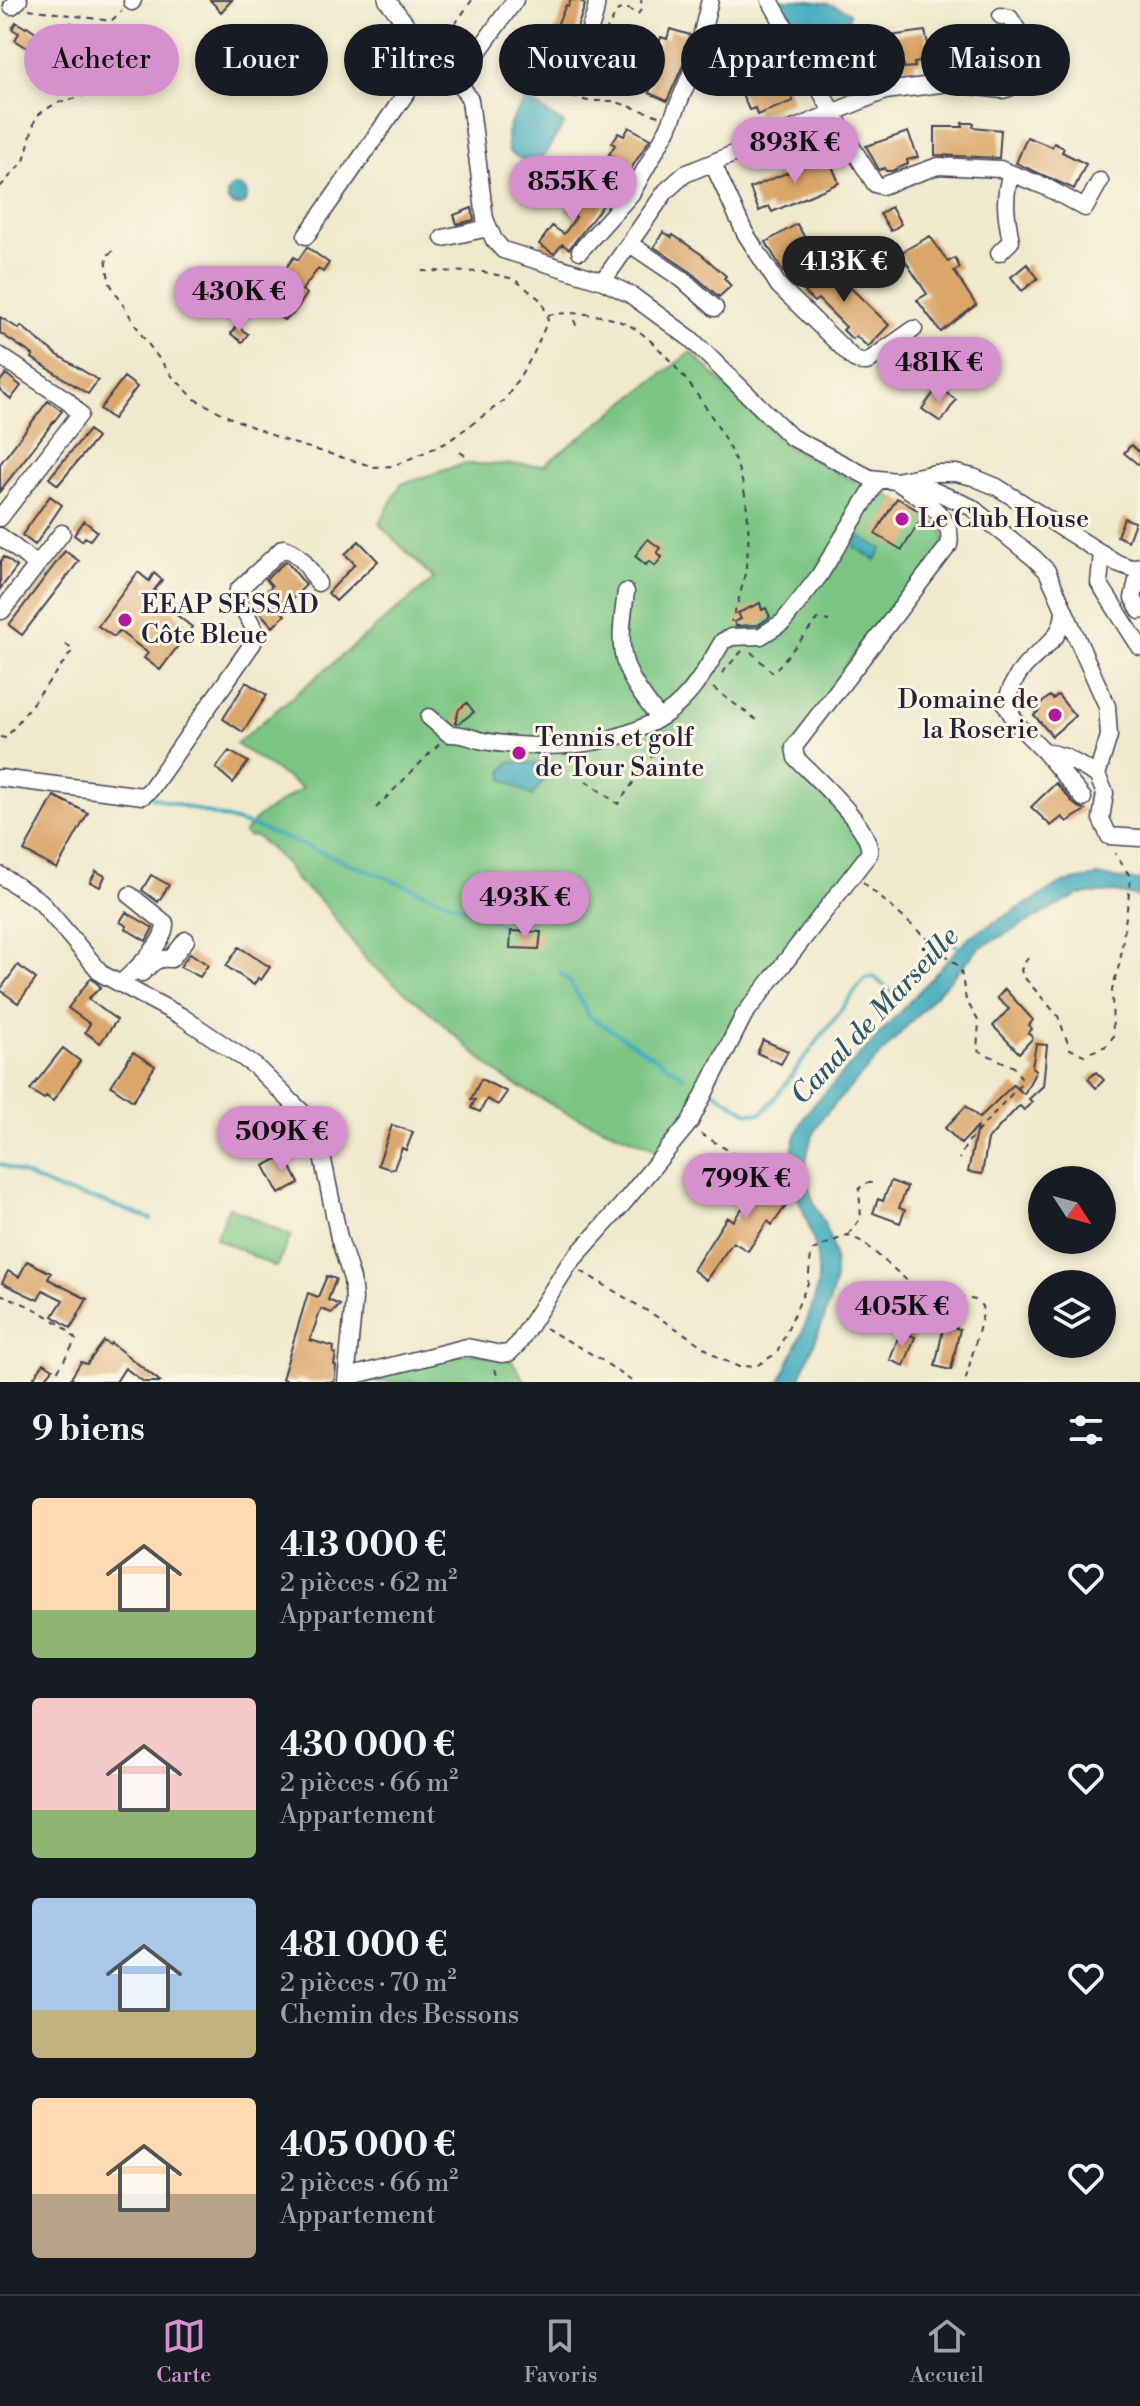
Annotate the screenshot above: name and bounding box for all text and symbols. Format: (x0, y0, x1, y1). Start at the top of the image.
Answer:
chip: Acheter (24, 24, 179, 96)
chip: Louer (195, 24, 328, 96)
chip: Filtres (344, 24, 483, 96)
chip: Nouveau (499, 24, 665, 96)
chip: Appartement (681, 24, 905, 96)
chip: Maison (921, 24, 1070, 96)
pin: 893K € (730, 117, 860, 185)
text: 893K € (750, 127, 840, 159)
pin: 855K € (508, 156, 638, 224)
text: 855K € (528, 166, 618, 198)
pin: 413K € (779, 236, 909, 304)
text: 413K € (800, 246, 888, 278)
pin: 430K € (174, 266, 304, 334)
text: 430K € (192, 276, 286, 308)
pin: 481K € (874, 337, 1004, 405)
text: 481K € (895, 347, 983, 379)
place label: Le Club House (918, 503, 1089, 535)
marker: Le Club House (893, 510, 911, 528)
place label: EEAP SESSAD Côte Bleue (141, 589, 319, 651)
marker: EEAP SESSAD Côte Bleue (116, 611, 134, 629)
place label: Domaine de la Roserie (898, 684, 1039, 746)
marker: Domaine de la Roserie (1046, 706, 1064, 724)
place label: Tennis et golf de Tour Sainte (535, 722, 705, 784)
marker: Tennis et golf de Tour Sainte (510, 744, 528, 762)
pin: 493K € (460, 872, 590, 940)
text: 493K € (479, 882, 571, 914)
water label: Canal de Marseille (784, 920, 966, 1112)
pin: 509K € (217, 1106, 347, 1174)
text: 509K € (235, 1116, 329, 1148)
pin: 799K € (681, 1153, 811, 1221)
text: 799K € (701, 1163, 791, 1195)
north arrow (1028, 1166, 1116, 1254)
map controls (1028, 1166, 1116, 1358)
button: layers (1028, 1270, 1116, 1358)
pin: 405K € (837, 1281, 967, 1349)
text: 405K € (855, 1291, 949, 1323)
icon: filters (1064, 1408, 1108, 1452)
text: 9 biens (32, 1409, 145, 1451)
text: 413 000 € (280, 1525, 446, 1567)
icon: home (96, 1530, 192, 1626)
icon: heart (1064, 1556, 1108, 1600)
text: 2 pièces · 62 m² (280, 1567, 457, 1599)
text: Appartement (280, 1599, 436, 1631)
text: 430 000 € (280, 1725, 455, 1767)
icon: home (96, 1730, 192, 1826)
icon: heart (1064, 1756, 1108, 1800)
text: 2 pièces · 66 m² (280, 1767, 458, 1799)
text: Appartement (280, 1799, 436, 1831)
text: 481 000 € (280, 1925, 447, 1967)
icon: home (96, 1930, 192, 2026)
icon: heart (1064, 1956, 1108, 2000)
text: 2 pièces · 70 m² (280, 1967, 457, 1999)
text: Chemin des Bessons (280, 1999, 519, 2031)
text: 405 000 € (280, 2125, 456, 2167)
icon: home (96, 2130, 192, 2226)
icon: heart (1064, 2156, 1108, 2200)
text: 2 pièces · 66 m² (280, 2167, 458, 2199)
text: Appartement (280, 2199, 436, 2231)
tab: Carte (156, 2314, 211, 2389)
tab: Favoris (524, 2314, 597, 2389)
tab: Accueil (910, 2314, 984, 2389)

